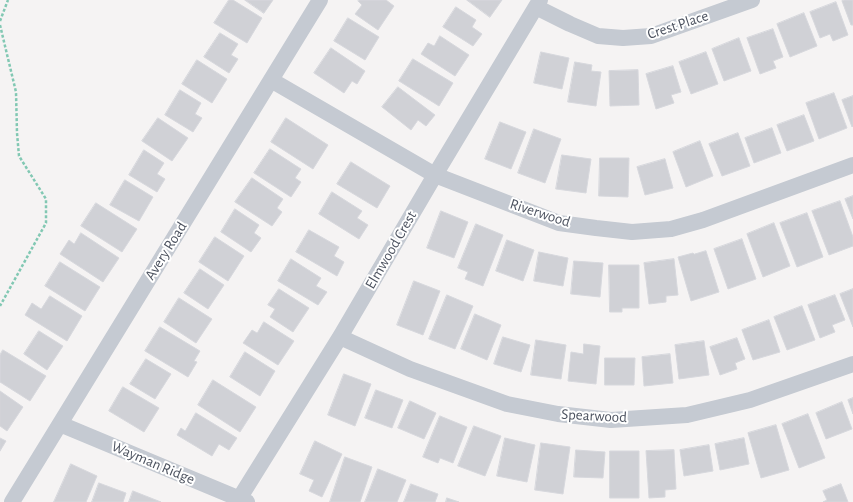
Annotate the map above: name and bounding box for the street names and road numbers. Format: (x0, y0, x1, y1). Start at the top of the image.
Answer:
street label: Crest Place (645, 7, 711, 43)
street label: Riverwood (508, 195, 572, 231)
street label: Elmwood Crest (361, 208, 421, 292)
street label: Avery Road (141, 219, 191, 283)
street label: Spearwood (561, 405, 627, 427)
street label: Wayman Ridge (109, 437, 197, 489)

